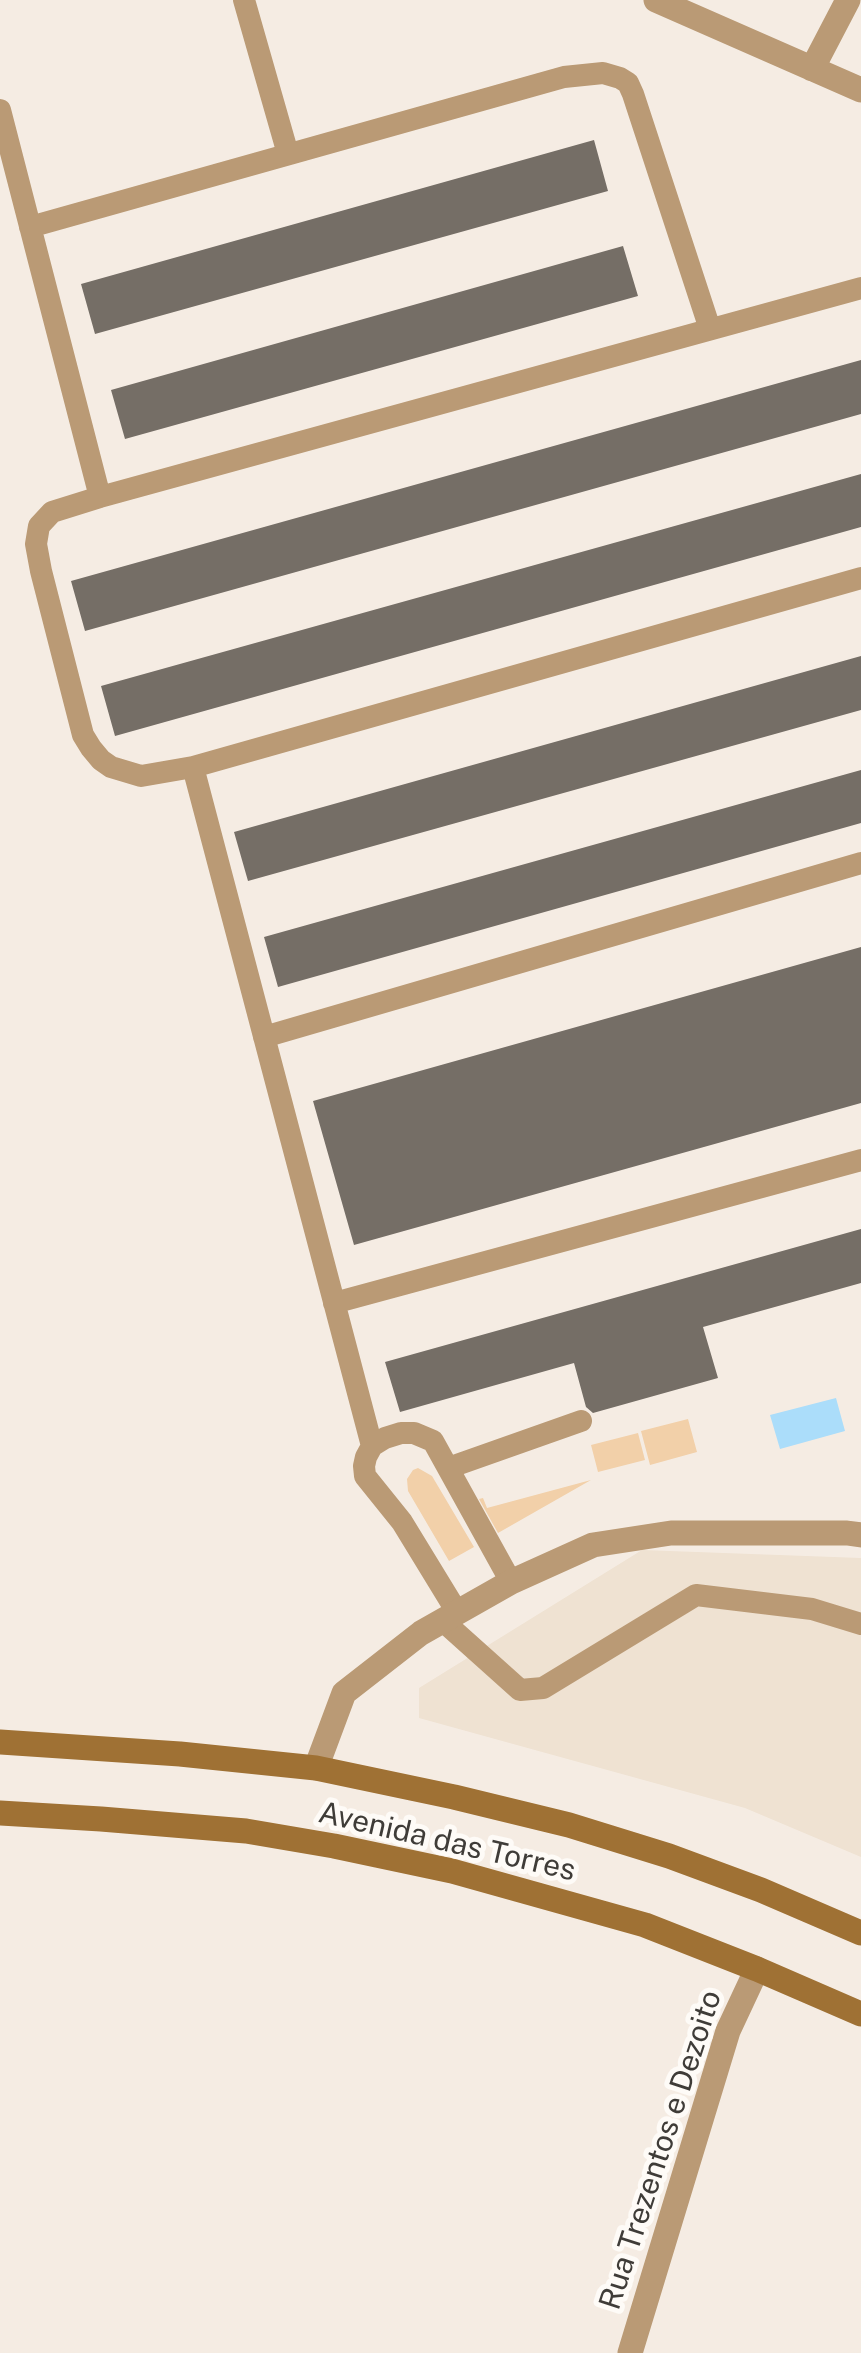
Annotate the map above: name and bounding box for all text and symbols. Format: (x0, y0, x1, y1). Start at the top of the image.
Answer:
street label: Avenida das Torres (315, 1795, 579, 1889)
street label: Rua Trezentos e Dezoito (592, 1986, 730, 2314)

